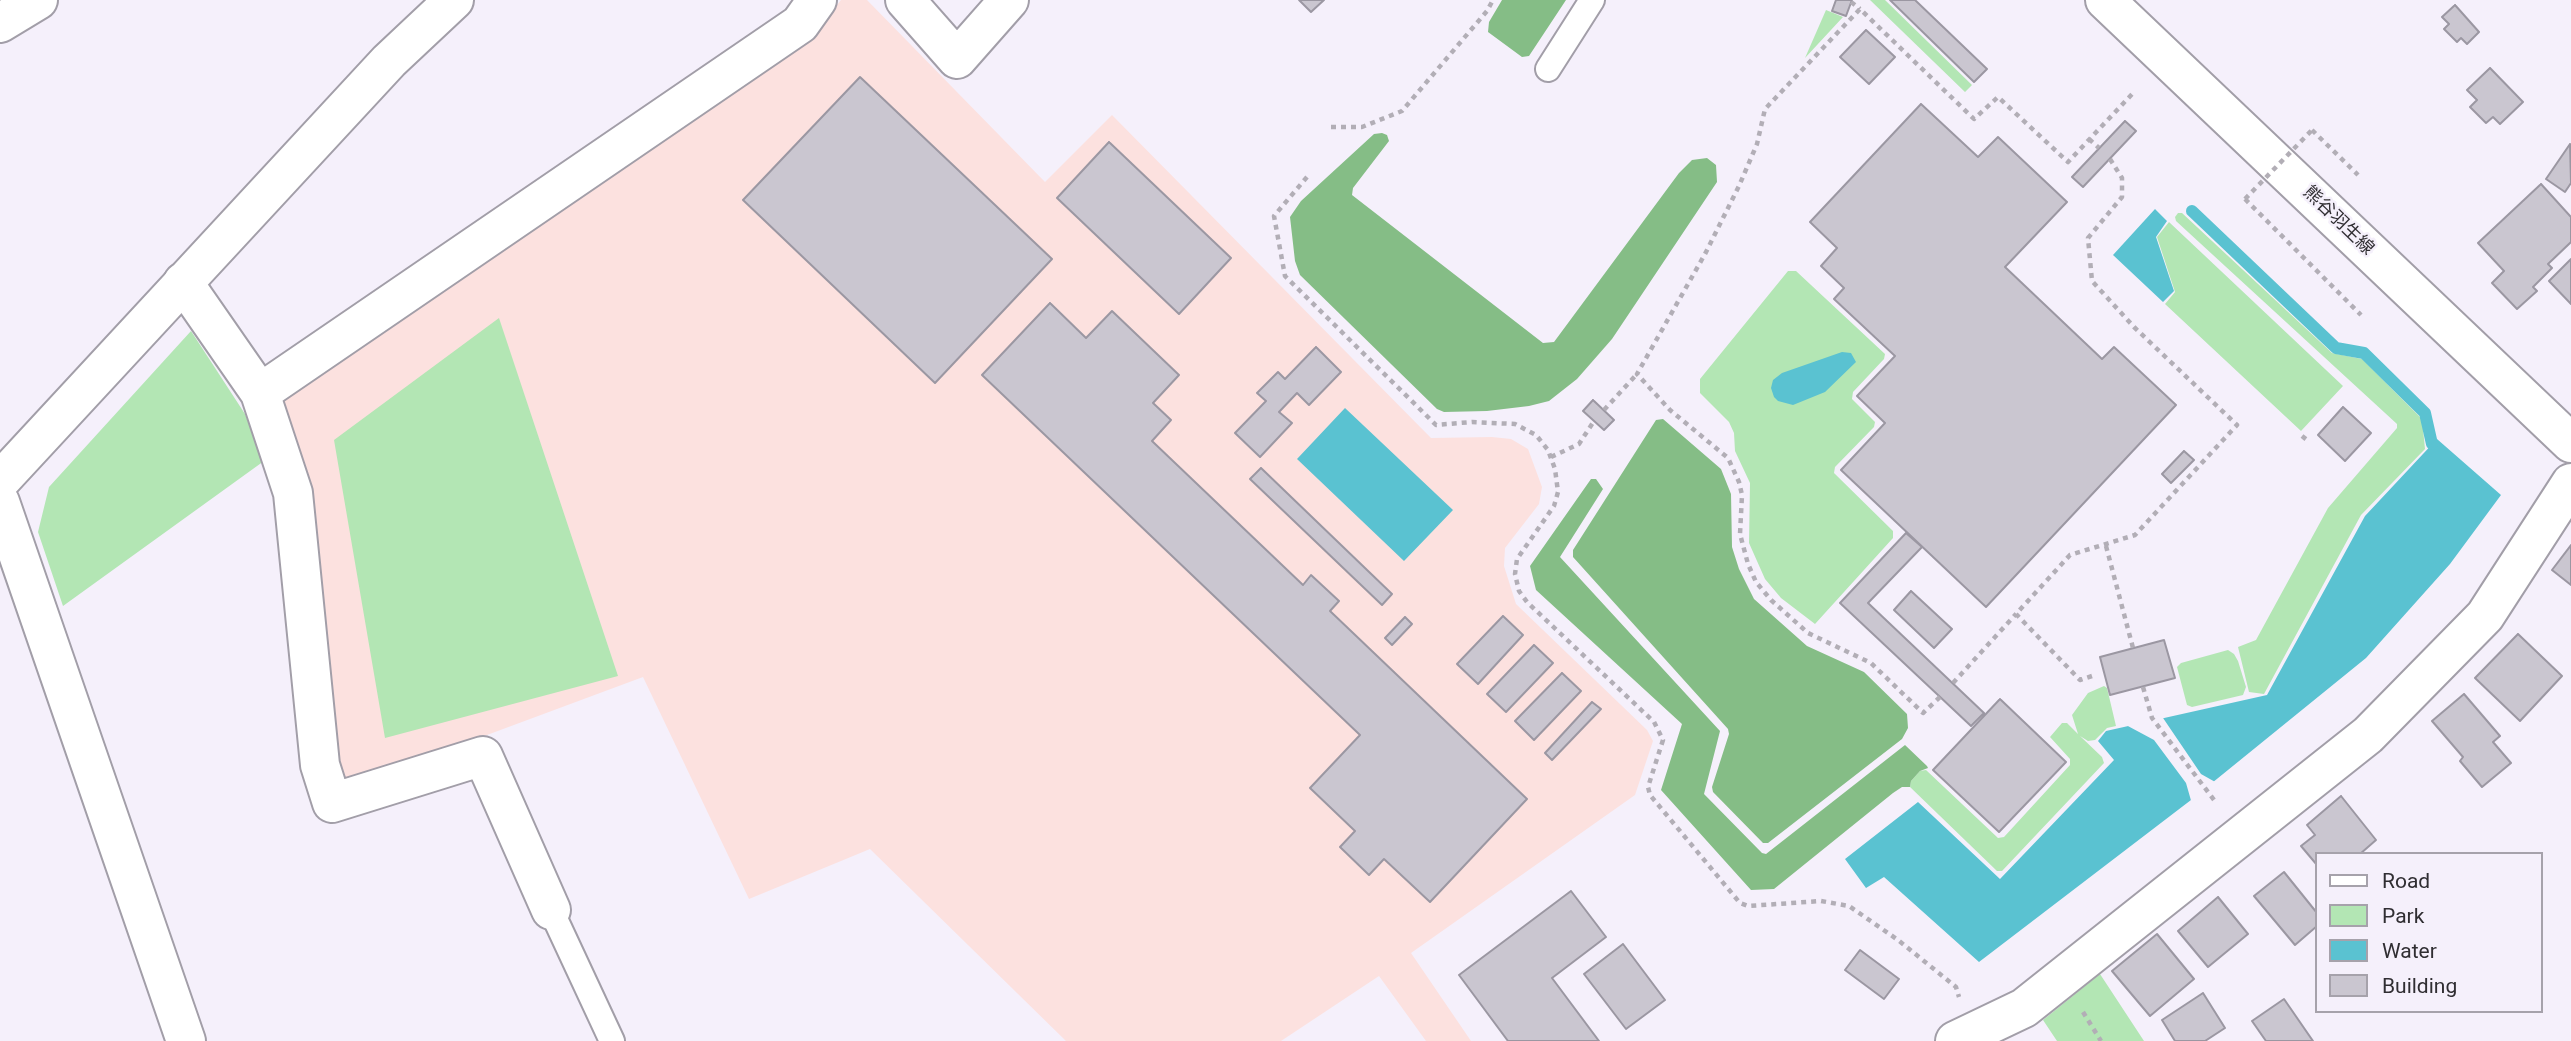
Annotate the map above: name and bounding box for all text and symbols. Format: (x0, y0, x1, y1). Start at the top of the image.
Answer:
street label: 熊谷羽生線 (2298, 182, 2378, 260)
legend (2316, 852, 2543, 1013)
text: Road (2382, 869, 2430, 893)
text: Park (2382, 904, 2424, 928)
text: Water (2382, 939, 2437, 963)
text: Building (2382, 974, 2457, 998)

